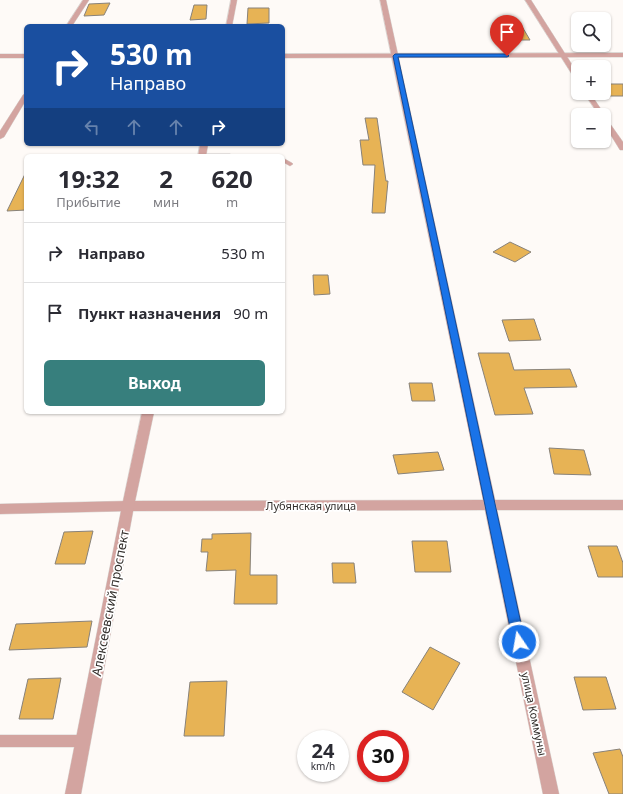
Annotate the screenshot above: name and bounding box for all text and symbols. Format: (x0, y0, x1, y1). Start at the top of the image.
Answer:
map controls (571, 12, 611, 148)
button: search (571, 12, 611, 52)
pin (490, 15, 524, 56)
icon: arrive (496, 21, 518, 43)
text: 530 m (110, 35, 193, 73)
icon: right (44, 40, 96, 92)
button: + (571, 60, 611, 100)
text: Направо (110, 71, 186, 95)
button: − (571, 108, 611, 148)
icon: left (81, 116, 103, 138)
icon: ahead (123, 116, 145, 138)
icon: ahead (165, 116, 187, 138)
icon: right (207, 116, 229, 138)
text: 19:32 (58, 162, 119, 195)
text: 2 (159, 162, 173, 195)
text: 620 (211, 162, 253, 195)
text: Прибытие (56, 193, 121, 211)
text: мин (153, 193, 179, 211)
text: m (226, 193, 238, 211)
icon: right (44, 242, 66, 264)
text: Направо (78, 243, 145, 263)
text: 530 m (221, 243, 265, 263)
icon: arrive (44, 302, 66, 324)
text: Пункт назначения (78, 303, 221, 323)
text: 90 m (233, 303, 268, 323)
button: Выход (44, 360, 265, 406)
street label: Лубянская улица (266, 498, 356, 513)
street label: Алексеевский проспект (87, 528, 133, 678)
position arrow (498, 621, 540, 663)
street label: улица Коммуны (518, 671, 551, 757)
speed limit sign: 30 (357, 730, 409, 782)
text: 24 (312, 737, 334, 764)
text: km/h (311, 759, 335, 773)

